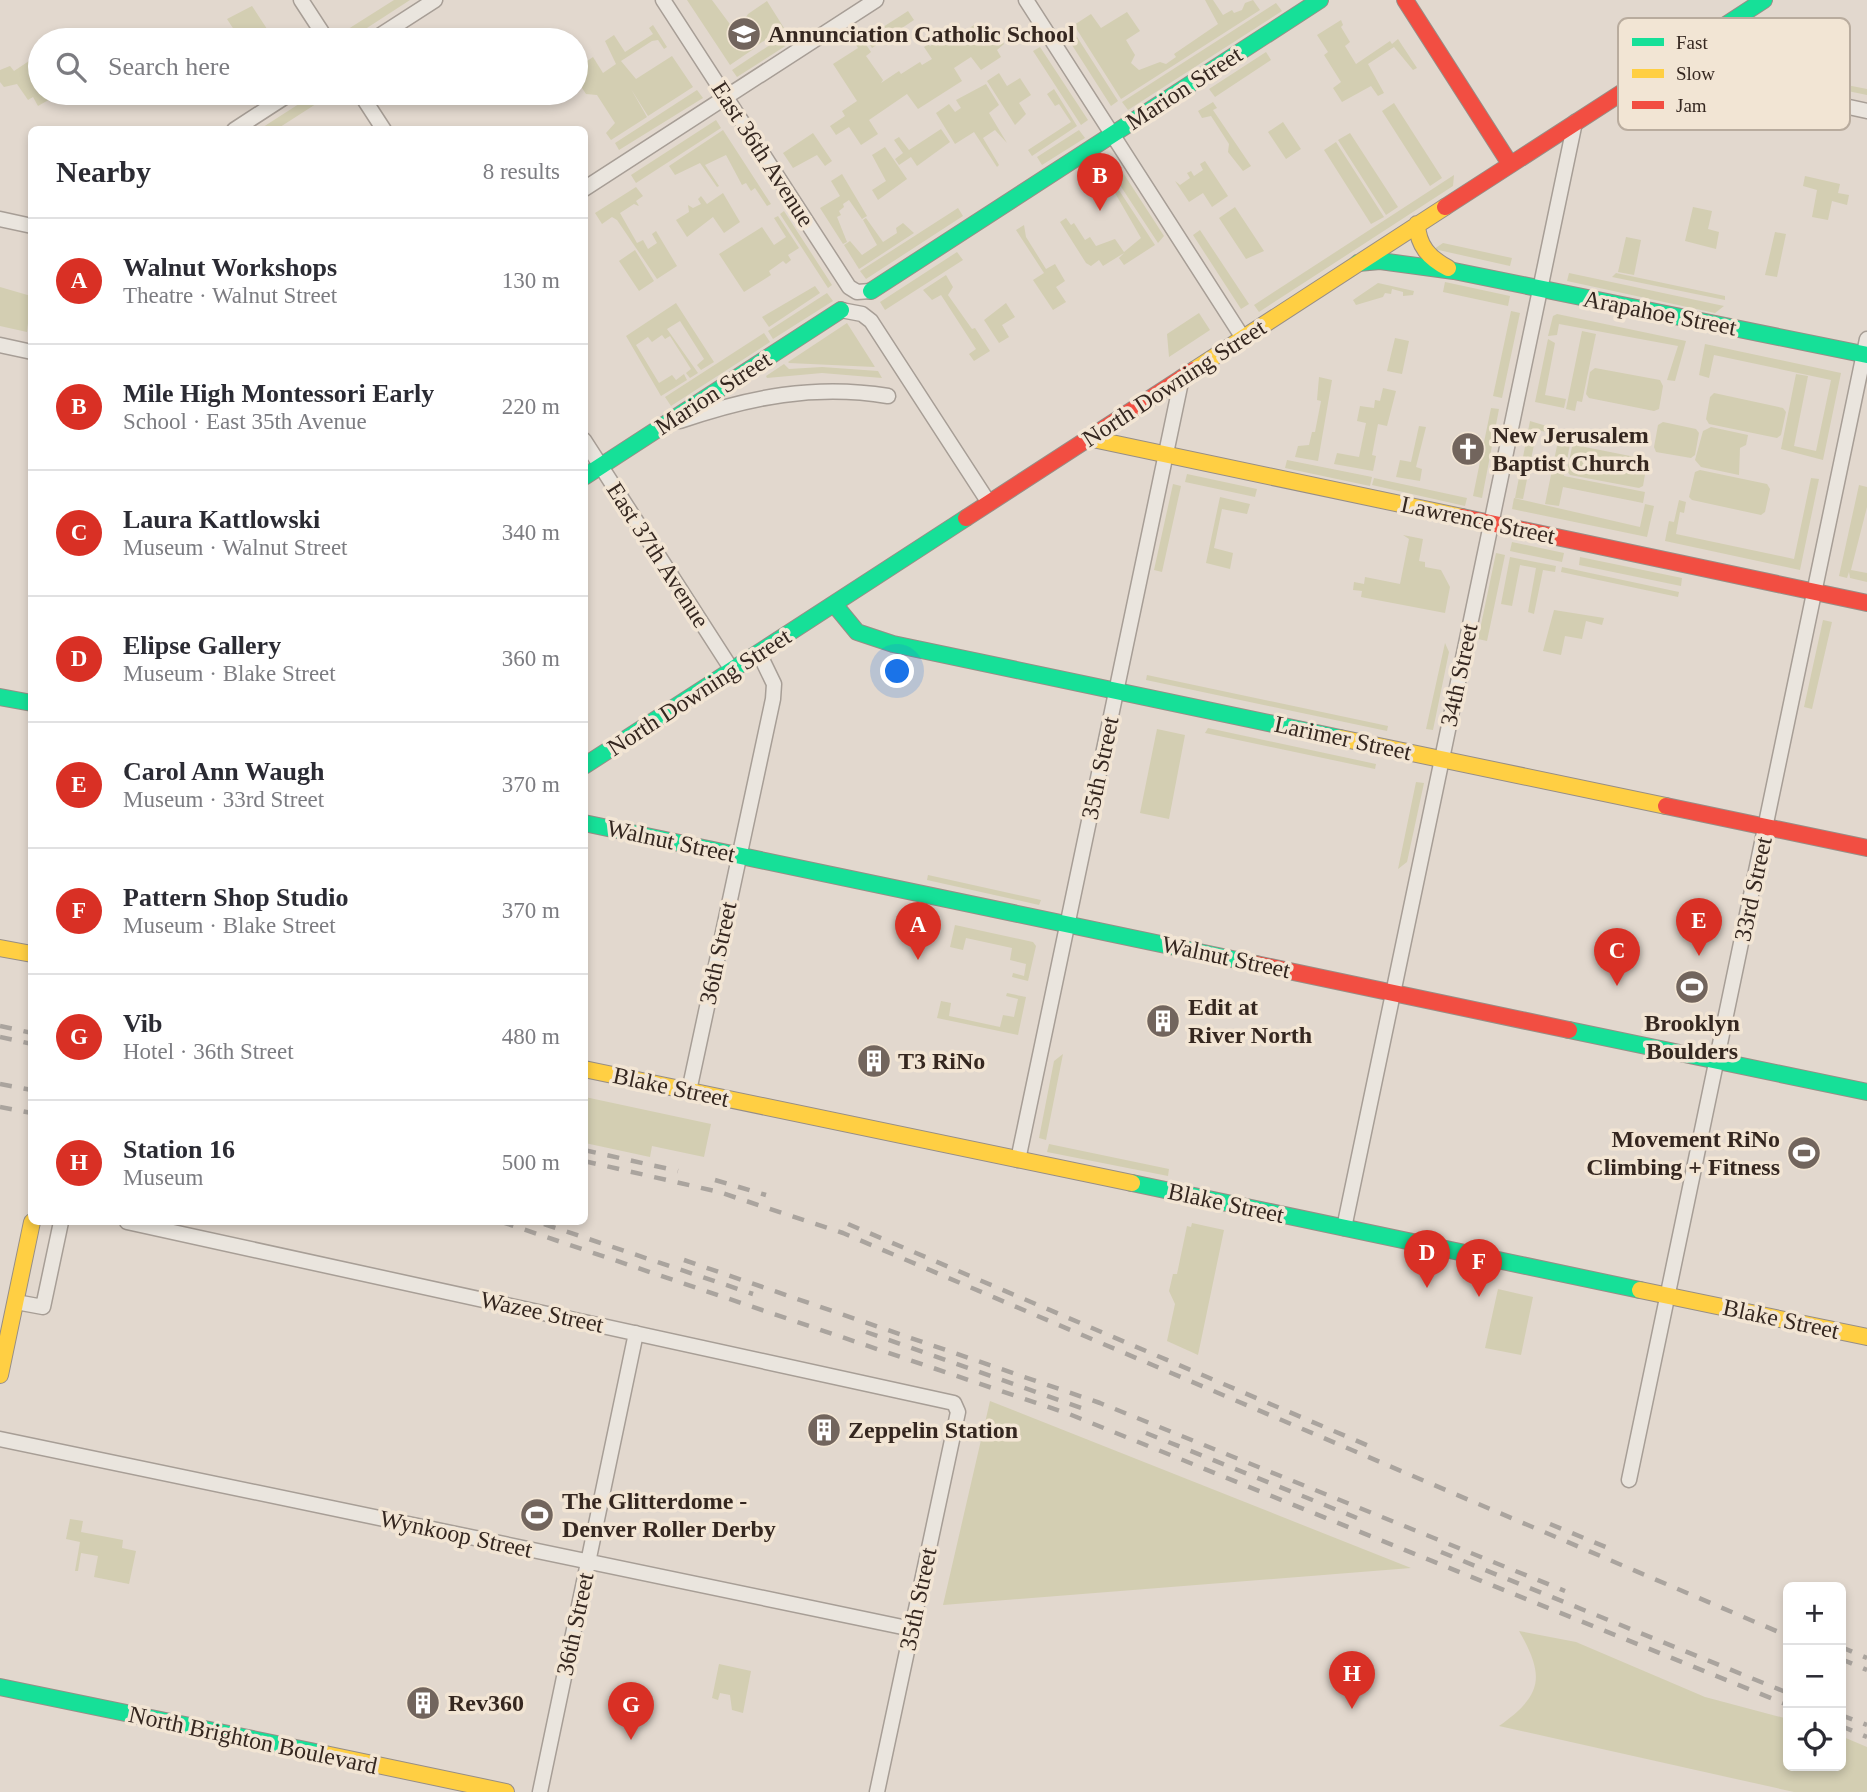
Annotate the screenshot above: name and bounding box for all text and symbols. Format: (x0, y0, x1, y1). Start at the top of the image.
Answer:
school or university icon: Annunciation Catholic School (725, 15, 763, 53)
legend (1618, 18, 1850, 130)
place label: Annunciation Catholic School (768, 21, 1075, 47)
search box (28, 28, 588, 105)
text: Fast (1676, 32, 1708, 53)
street label: Marion Street (1121, 41, 1247, 135)
icon: search (52, 48, 90, 86)
text: Search here (108, 52, 230, 81)
text: Slow (1676, 63, 1715, 84)
street label: East 36th Avenue (706, 77, 820, 231)
text: Jam (1676, 95, 1707, 116)
pin: B (1077, 153, 1123, 211)
text: Nearby (56, 155, 151, 188)
text: 8 results (483, 159, 560, 184)
text: Walnut Workshops (123, 253, 337, 282)
text: A (71, 268, 87, 293)
text: 130 m (502, 268, 560, 293)
text: Theatre · Walnut Street (123, 283, 337, 308)
street label: Arapahoe Street (1581, 285, 1739, 341)
street label: North Downing Street (1077, 314, 1271, 452)
street label: Marion Street (650, 346, 776, 440)
text: Mile High Montessori Early (123, 379, 434, 408)
text: B (71, 394, 87, 419)
text: 220 m (502, 394, 560, 419)
text: School · East 35th Avenue (123, 409, 367, 434)
place label: New Jerusalem Baptist Church (1492, 422, 1650, 476)
church icon: New Jerusalem Baptist Church (1449, 430, 1487, 468)
street label: East 37th Avenue (601, 478, 715, 632)
street label: Lawrence Street (1399, 491, 1558, 549)
text: Laura Kattlowski (123, 505, 320, 534)
text: C (71, 520, 87, 545)
text: 340 m (502, 520, 560, 545)
text: Museum · Walnut Street (123, 535, 348, 560)
street label: 34th Street (1435, 621, 1483, 729)
street label: North Downing Street (602, 623, 796, 761)
text: Elipse Gallery (123, 631, 281, 660)
text: D (71, 646, 87, 671)
text: 360 m (502, 646, 560, 671)
your location (880, 654, 914, 688)
text: Museum · Blake Street (123, 661, 336, 686)
street label: Larimer Street (1272, 711, 1414, 765)
street label: 35th Street (1076, 714, 1124, 822)
text: Carol Ann Waugh (123, 757, 324, 786)
text: E (71, 772, 87, 797)
text: 370 m (502, 772, 560, 797)
text: Museum · 33rd Street (123, 787, 324, 812)
street label: Walnut Street (604, 815, 738, 867)
street label: 33rd Street (1729, 834, 1777, 944)
text: Pattern Shop Studio (123, 883, 348, 912)
text: F (72, 898, 86, 923)
text: 370 m (502, 898, 560, 923)
pin: E (1676, 898, 1722, 956)
street label: 36th Street (694, 899, 742, 1007)
pin: A (895, 902, 941, 960)
text: Museum · Blake Street (123, 913, 336, 938)
pin: C (1594, 928, 1640, 986)
street label: Walnut Street (1159, 931, 1293, 983)
sports icon: Brooklyn Boulders (1673, 968, 1711, 1006)
place label: Edit at River North (1188, 994, 1312, 1048)
building icon: Edit at River North (1144, 1002, 1182, 1040)
text: Vib (123, 1009, 163, 1038)
place label: Brooklyn Boulders (1644, 1010, 1740, 1064)
text: G (70, 1024, 88, 1049)
text: 480 m (502, 1024, 560, 1049)
text: Hotel · 36th Street (123, 1039, 294, 1064)
building icon: T3 RiNo (855, 1042, 893, 1080)
place label: T3 RiNo (898, 1048, 985, 1074)
street label: Blake Street (611, 1062, 732, 1112)
place label: Movement RiNo Climbing + Fitness (1586, 1126, 1780, 1180)
sports icon: Movement RiNo Climbing + Fitness (1785, 1134, 1823, 1172)
text: Station 16 (123, 1135, 235, 1164)
text: H (70, 1150, 88, 1175)
text: 500 m (502, 1150, 560, 1175)
text: Museum (123, 1165, 204, 1190)
street label: Blake Street (1166, 1178, 1287, 1228)
pin: D (1404, 1230, 1450, 1288)
pin: F (1456, 1239, 1502, 1297)
street label: Wazee Street (478, 1286, 606, 1338)
street label: Blake Street (1721, 1294, 1842, 1344)
building icon: Zeppelin Station (805, 1411, 843, 1449)
place label: Zeppelin Station (848, 1417, 1018, 1443)
place label: The Glitterdome - Denver Roller Derby (562, 1488, 776, 1542)
sports icon: The Glitterdome - Denver Roller Derby (518, 1496, 556, 1534)
street label: Wynkoop Street (377, 1505, 535, 1563)
street label: 35th Street (894, 1545, 942, 1653)
street label: 36th Street (551, 1570, 599, 1678)
map controls (1783, 1582, 1846, 1771)
button: + (1783, 1582, 1846, 1645)
button: − (1783, 1645, 1846, 1708)
pin: H (1329, 1651, 1375, 1709)
pin: G (608, 1682, 654, 1740)
building icon: Rev360 (404, 1684, 442, 1722)
place label: Rev360 (448, 1690, 524, 1716)
street label: North Brighton Boulevard (126, 1701, 380, 1779)
button: locate (1783, 1708, 1846, 1771)

